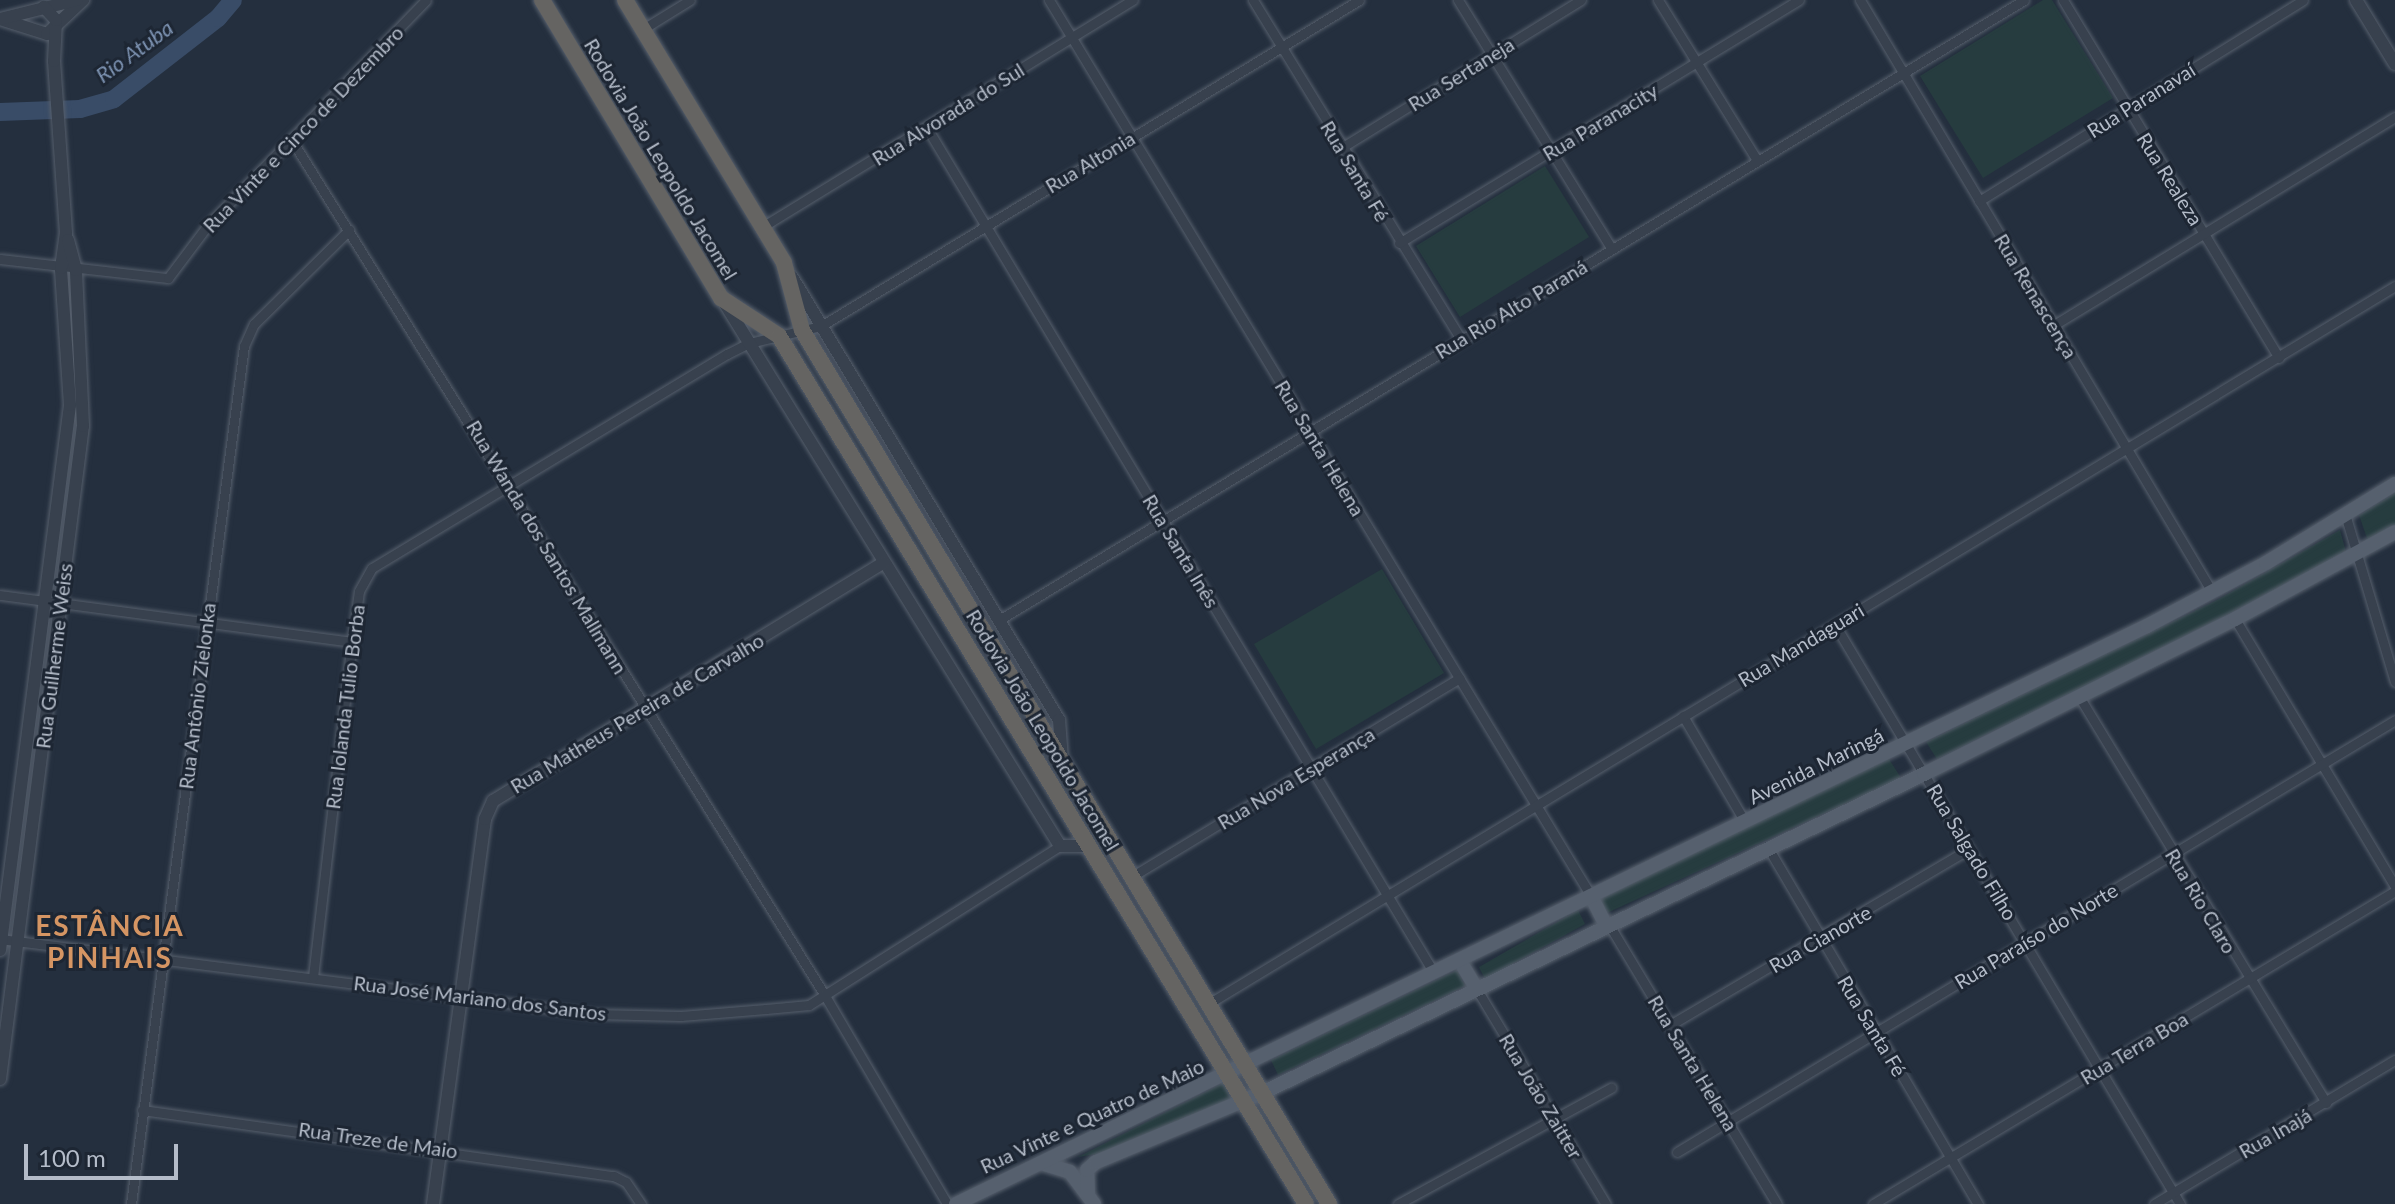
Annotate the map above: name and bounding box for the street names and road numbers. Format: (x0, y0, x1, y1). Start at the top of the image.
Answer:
street label: Rua Vinte e Cinco de Dezembro (197, 20, 409, 238)
street label: Rua Sertaneja (1404, 32, 1518, 116)
street label: Rodovia João Leopoldo Jacomel (579, 34, 743, 284)
street label: Rua Alvorada do Sul (867, 57, 1029, 171)
street label: Rua Paranavaí (2083, 57, 2199, 143)
street label: Rua Paranacity (1538, 78, 1662, 166)
street label: Rua Santa Fé (1316, 116, 1394, 226)
street label: Rua Altonia (1041, 126, 1139, 198)
street label: Rua Realeza (2132, 128, 2208, 230)
street label: Rua Renascença (1989, 229, 2083, 363)
street label: Rua Rio Alto Paraná (1430, 254, 1592, 364)
street label: Rua Santa Helena (1270, 376, 1370, 520)
street label: Rua Wanda dos Santos Mallmann (462, 416, 632, 678)
street label: Rua Santa Inês (1138, 490, 1224, 612)
street label: Rua Guilherme Weiss (31, 562, 77, 750)
street label: Rua Mandaguari (1734, 598, 1868, 692)
street label: Rua Antônio Zielonka (174, 601, 220, 791)
street label: Rua Iolanda Tulio Borba (321, 603, 369, 811)
street label: Rodovia João Leopoldo Jacomel (961, 605, 1125, 855)
street label: Rua Matheus Pereira de Carvalho (506, 628, 768, 798)
street label: Rua Nova Esperança (1213, 722, 1379, 834)
street label: Avenida Maringá (1745, 723, 1887, 809)
street label: Rua Salgado Filho (1922, 779, 2022, 925)
street label: Rua Rio Claro (2160, 844, 2242, 958)
street label: Rua Paraíso do Norte (1950, 878, 2122, 994)
street label: Rua Cianorte (1765, 900, 1875, 978)
street label: Rua José Mariano dos Santos (352, 971, 608, 1025)
street label: Rua Santa Fé (1833, 971, 1911, 1081)
street label: Rua Santa Helena (1643, 991, 1743, 1135)
street label: Rua Terra Boa (2076, 1006, 2192, 1090)
street label: Rua João Zaitter (1494, 1029, 1588, 1163)
street label: Rua Vinte e Quatro de Maio (976, 1053, 1208, 1179)
street label: Rua Inajá (2235, 1103, 2315, 1163)
street label: Rua Treze de Maio (297, 1117, 459, 1163)

